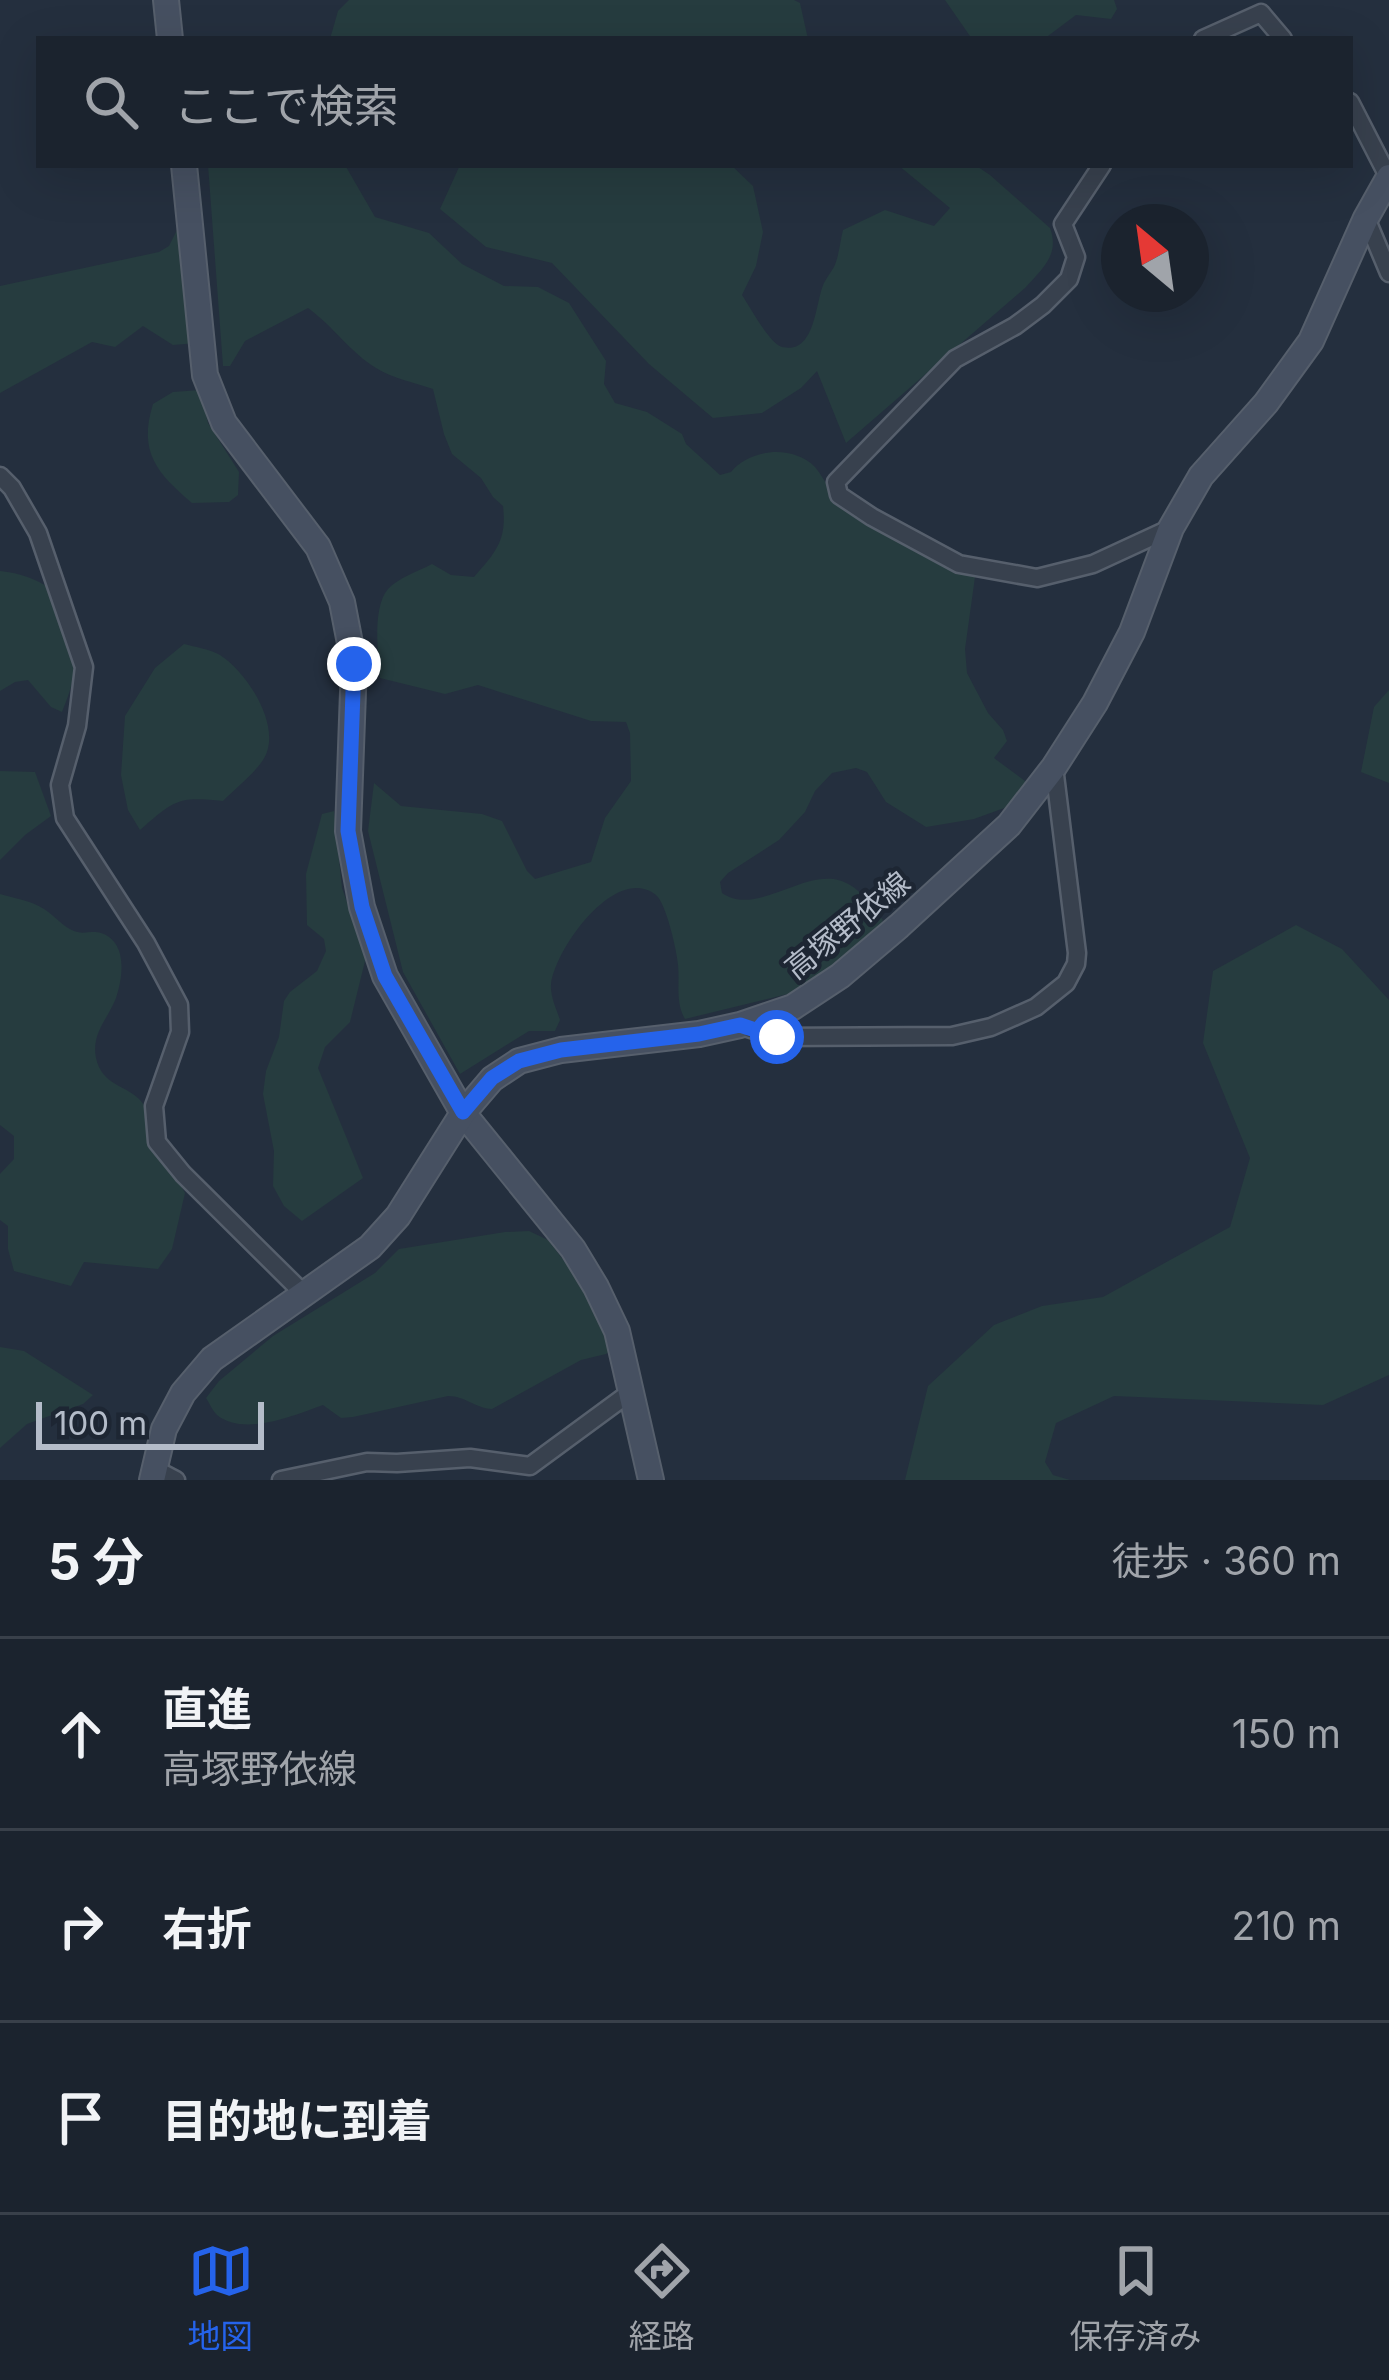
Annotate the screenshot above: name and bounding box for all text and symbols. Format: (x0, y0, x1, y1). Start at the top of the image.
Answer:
search box (36, 36, 1353, 168)
icon: search (78, 69, 144, 135)
text: ここで検索 (174, 78, 399, 133)
north arrow (1101, 204, 1209, 312)
route end (327, 637, 381, 691)
street label: 高塚野依線 (777, 864, 917, 986)
route start (750, 1010, 804, 1064)
scale bar (36, 1396, 264, 1449)
text: 100 m (54, 1403, 147, 1443)
text: 5 分 (48, 1531, 144, 1592)
text: 徒歩 · 360 m (1112, 1537, 1341, 1584)
text: 直進 (162, 1681, 252, 1736)
icon: ahead (48, 1701, 114, 1767)
text: 150 m (1232, 1710, 1341, 1757)
text: 高塚野依線 (162, 1745, 357, 1792)
icon: right (48, 1893, 114, 1959)
text: 右折 (162, 1901, 252, 1956)
text: 210 m (1232, 1902, 1341, 1949)
icon: arrive (48, 2085, 114, 2151)
text: 目的地に到着 (162, 2093, 432, 2148)
tab: 地図 (188, 2238, 254, 2358)
tab: 経路 (629, 2238, 695, 2358)
tab: 保存済み (1070, 2238, 1202, 2358)

